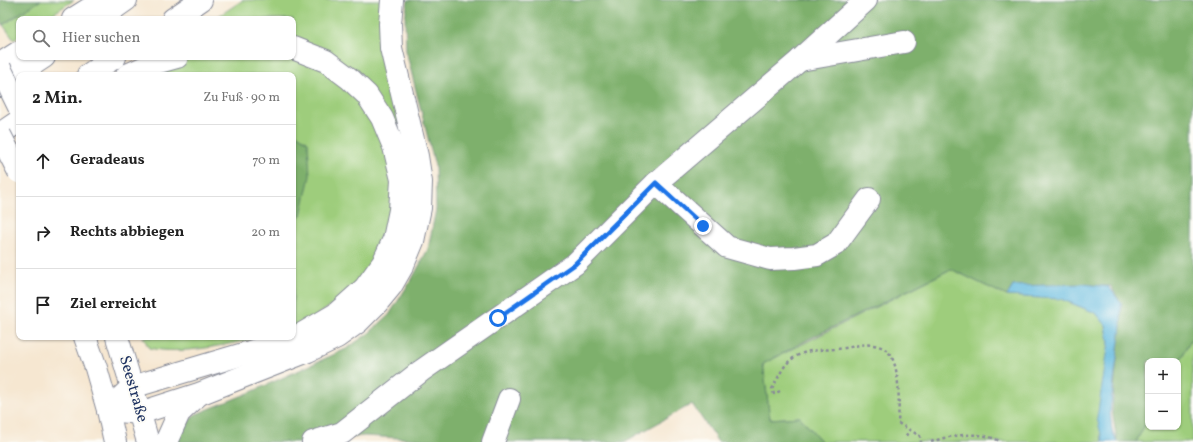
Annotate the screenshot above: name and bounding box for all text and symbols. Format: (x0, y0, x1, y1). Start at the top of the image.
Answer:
search box (16, 16, 296, 60)
icon: search (30, 27, 52, 49)
text: Hier suchen (62, 28, 140, 49)
text: 2 Min. (32, 87, 83, 110)
text: Zu Fuß · 90 m (203, 89, 280, 107)
icon: ahead (32, 150, 54, 172)
text: Geradeaus (70, 150, 145, 171)
text: 70 m (252, 152, 280, 170)
route end (694, 217, 712, 235)
icon: right (32, 222, 54, 244)
text: Rechts abbiegen (70, 222, 185, 243)
text: 20 m (251, 224, 280, 242)
icon: arrive (32, 294, 54, 316)
text: Ziel erreicht (70, 294, 157, 315)
route start (489, 309, 507, 327)
street label: Seestraße (113, 353, 153, 425)
map controls (1145, 358, 1181, 430)
button: + (1145, 358, 1181, 394)
button: − (1145, 394, 1181, 430)

